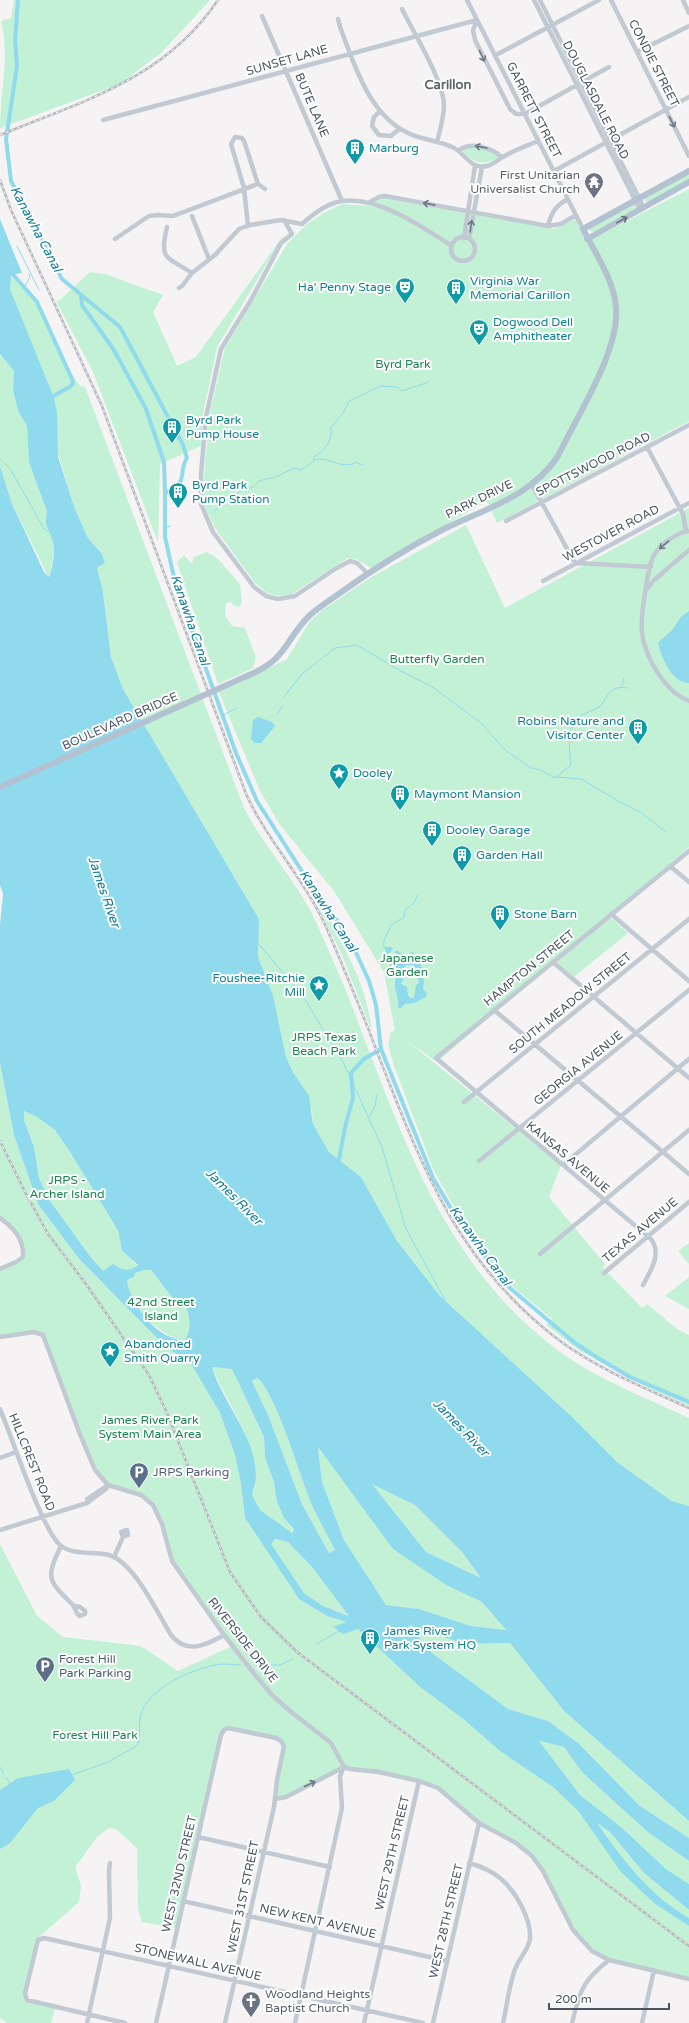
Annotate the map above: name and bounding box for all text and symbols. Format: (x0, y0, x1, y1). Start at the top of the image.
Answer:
street label: CONDIE STREET (626, 17, 682, 110)
street label: DOUGLASDALE ROAD (560, 38, 632, 162)
street label: SUNSET LANE (244, 42, 330, 78)
one-way arrow (479, 49, 486, 61)
street label: GARRETT STREET (504, 60, 565, 161)
street label: BUTE LANE (292, 71, 332, 140)
district label: Carillon (425, 77, 472, 93)
one-way arrow (669, 116, 677, 128)
building icon: Marburg (344, 137, 366, 165)
place label: Marburg (369, 141, 419, 155)
one-way arrow (475, 143, 488, 151)
place label: First Unitarian Universalist Church (470, 168, 580, 196)
temple icon: First Unitarian Universalist Church (583, 171, 605, 199)
water label: Kanawha Canal (7, 183, 66, 276)
one-way arrow (423, 200, 436, 208)
one-way arrow (615, 216, 627, 223)
one-way arrow (467, 220, 475, 233)
place label: Virginia War Memorial Carillon (470, 274, 570, 302)
theatre icon: Ha' Penny Stage (394, 276, 416, 304)
building icon: Virginia War Memorial Carillon (445, 277, 467, 305)
place label: Ha' Penny Stage (298, 280, 391, 294)
place label: Dogwood Dell Amphitheater (493, 315, 573, 343)
theatre icon: Dogwood Dell Amphitheater (468, 318, 490, 346)
park label: Byrd Park (375, 357, 431, 371)
place label: Byrd Park Pump House (186, 413, 259, 441)
building icon: Byrd Park Pump House (161, 416, 183, 444)
street label: SPOTTSWOOD ROAD (533, 429, 653, 499)
street label: PARK DRIVE (443, 477, 515, 521)
place label: Byrd Park Pump Station (192, 478, 270, 506)
building icon: Byrd Park Pump Station (167, 481, 189, 509)
street label: WESTOVER ROAD (560, 502, 662, 564)
one-way arrow (659, 541, 669, 550)
water label: Kanawha Canal (167, 573, 214, 669)
park label: Butterfly Garden (389, 652, 485, 666)
street label: BOULEVARD BRIDGE (60, 689, 180, 753)
place label: Robins Nature and Visitor Center (517, 714, 624, 742)
building icon: Robins Nature and Visitor Center (627, 717, 649, 745)
place icon: Dooley (328, 762, 350, 790)
place label: Dooley (353, 766, 393, 780)
building icon: Maymont Mansion (389, 783, 411, 811)
place label: Maymont Mansion (414, 787, 521, 801)
building icon: Dooley Garage (421, 819, 443, 847)
place label: Dooley Garage (446, 823, 530, 837)
building icon: Garden Hall (451, 844, 473, 872)
place label: Garden Hall (476, 848, 543, 862)
water label: James River (84, 854, 124, 931)
water label: Kanawha Canal (295, 867, 361, 957)
building icon: Stone Barn (489, 903, 511, 931)
place label: Stone Barn (514, 907, 577, 921)
street label: HAMPTON STREET (481, 927, 578, 1009)
street label: SOUTH MEADOW STREET (506, 949, 635, 1057)
park label: Japanese Garden (380, 951, 434, 979)
place label: Foushee-Ritchie Mill (213, 971, 305, 999)
place icon: Foushee-Ritchie Mill (308, 974, 330, 1002)
street label: GEORGIA AVENUE (531, 1028, 626, 1108)
park label: JRPS Texas Beach Park (292, 1030, 357, 1058)
street label: KANSAS AVENUE (524, 1118, 613, 1196)
water label: James River (202, 1165, 267, 1230)
park label: JRPS - Archer Island (29, 1173, 105, 1201)
street label: TEXAS AVENUE (600, 1194, 681, 1265)
water label: Kanawha Canal (446, 1203, 515, 1290)
park label: 42nd Street Island (127, 1295, 195, 1323)
place label: Abandoned Smith Quarry (124, 1337, 200, 1365)
place icon: Abandoned Smith Quarry (99, 1340, 121, 1368)
water label: James River (430, 1396, 494, 1462)
street label: HILLCREST ROAD (6, 1411, 58, 1513)
park label: James River Park System Main Area (98, 1413, 202, 1441)
parking icon: JRPS Parking (128, 1461, 150, 1489)
place label: JRPS Parking (153, 1465, 229, 1479)
street label: RIVERSIDE DRIVE (205, 1595, 281, 1686)
place label: James River Park System HQ (384, 1624, 476, 1652)
building icon: James River Park System HQ (359, 1627, 381, 1655)
place label: Forest Hill Park Parking (59, 1652, 131, 1680)
parking icon: Forest Hill Park Parking (34, 1655, 56, 1683)
park label: Forest Hill Park (52, 1728, 138, 1742)
one-way arrow (304, 1780, 316, 1787)
street label: WEST 29TH STREET (372, 1794, 412, 1912)
street label: WEST 32ND STREET (159, 1814, 199, 1934)
street label: WEST 31ST STREET (224, 1839, 262, 1955)
street label: WEST 28TH STREET (426, 1862, 466, 1980)
street label: NEW KENT AVENUE (258, 1901, 378, 1941)
street label: STONEWALL AVENUE (133, 1941, 263, 1983)
scale bar (549, 1985, 669, 2011)
place label: Woodland Heights Baptist Church (265, 1987, 370, 2015)
church icon: Woodland Heights Baptist Church (240, 1990, 262, 2018)
text: 200 m (555, 1992, 592, 2006)

